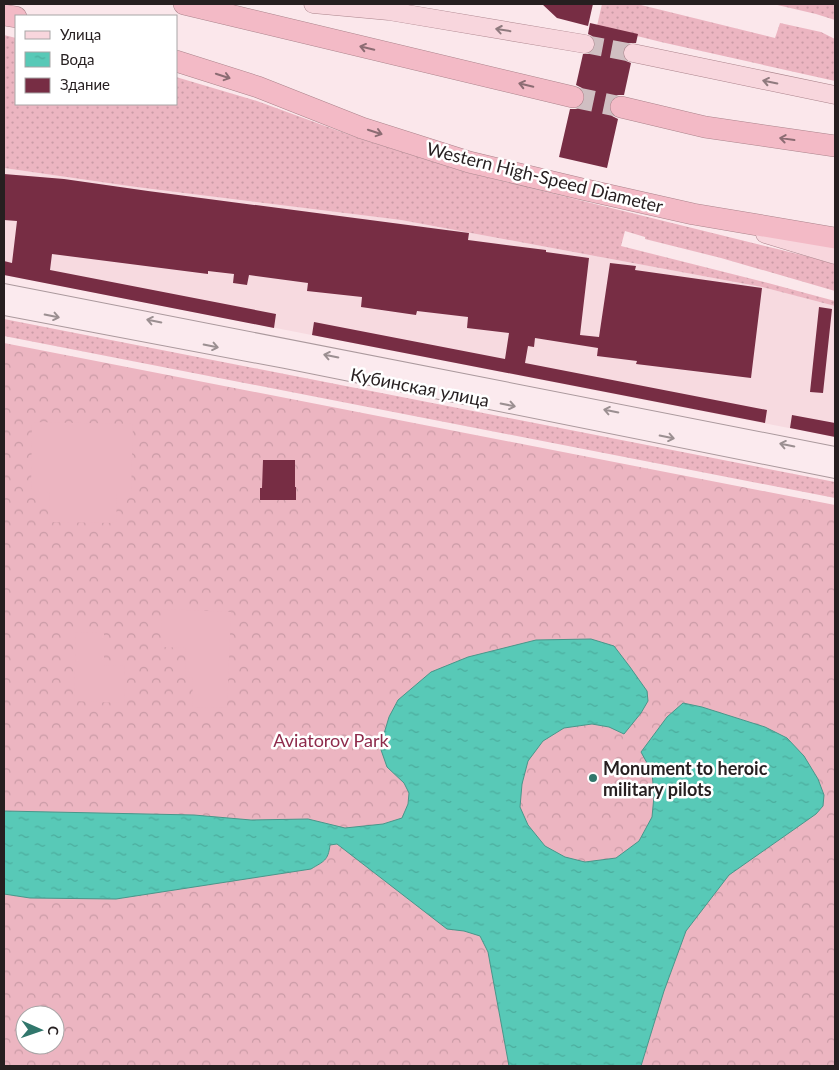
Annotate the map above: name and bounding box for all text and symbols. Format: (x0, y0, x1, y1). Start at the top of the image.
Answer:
legend (15, 15, 178, 105)
text: Улица (60, 25, 101, 43)
one-way arrow (495, 25, 511, 35)
one-way arrow (360, 43, 376, 52)
text: Вода (60, 50, 95, 68)
one-way arrow (214, 72, 230, 81)
text: Здание (60, 75, 110, 93)
one-way arrow (763, 76, 779, 86)
one-way arrow (518, 80, 534, 89)
one-way arrow (367, 128, 382, 137)
one-way arrow (779, 133, 795, 143)
street label: Western High-Speed Diameter (424, 137, 666, 217)
one-way arrow (43, 312, 59, 322)
one-way arrow (147, 316, 163, 326)
one-way arrow (203, 342, 219, 352)
one-way arrow (324, 350, 340, 360)
street label: Кубинская улица (349, 363, 491, 411)
one-way arrow (500, 401, 516, 410)
one-way arrow (603, 405, 619, 415)
one-way arrow (659, 433, 675, 442)
one-way arrow (780, 440, 796, 450)
park label: Aviatorov Park (273, 729, 389, 751)
place label: Monument to heroic military pilots (603, 757, 768, 800)
marker: Monument to heroic military pilots (587, 772, 599, 784)
north arrow (15, 1005, 65, 1055)
text: С (45, 1026, 62, 1036)

